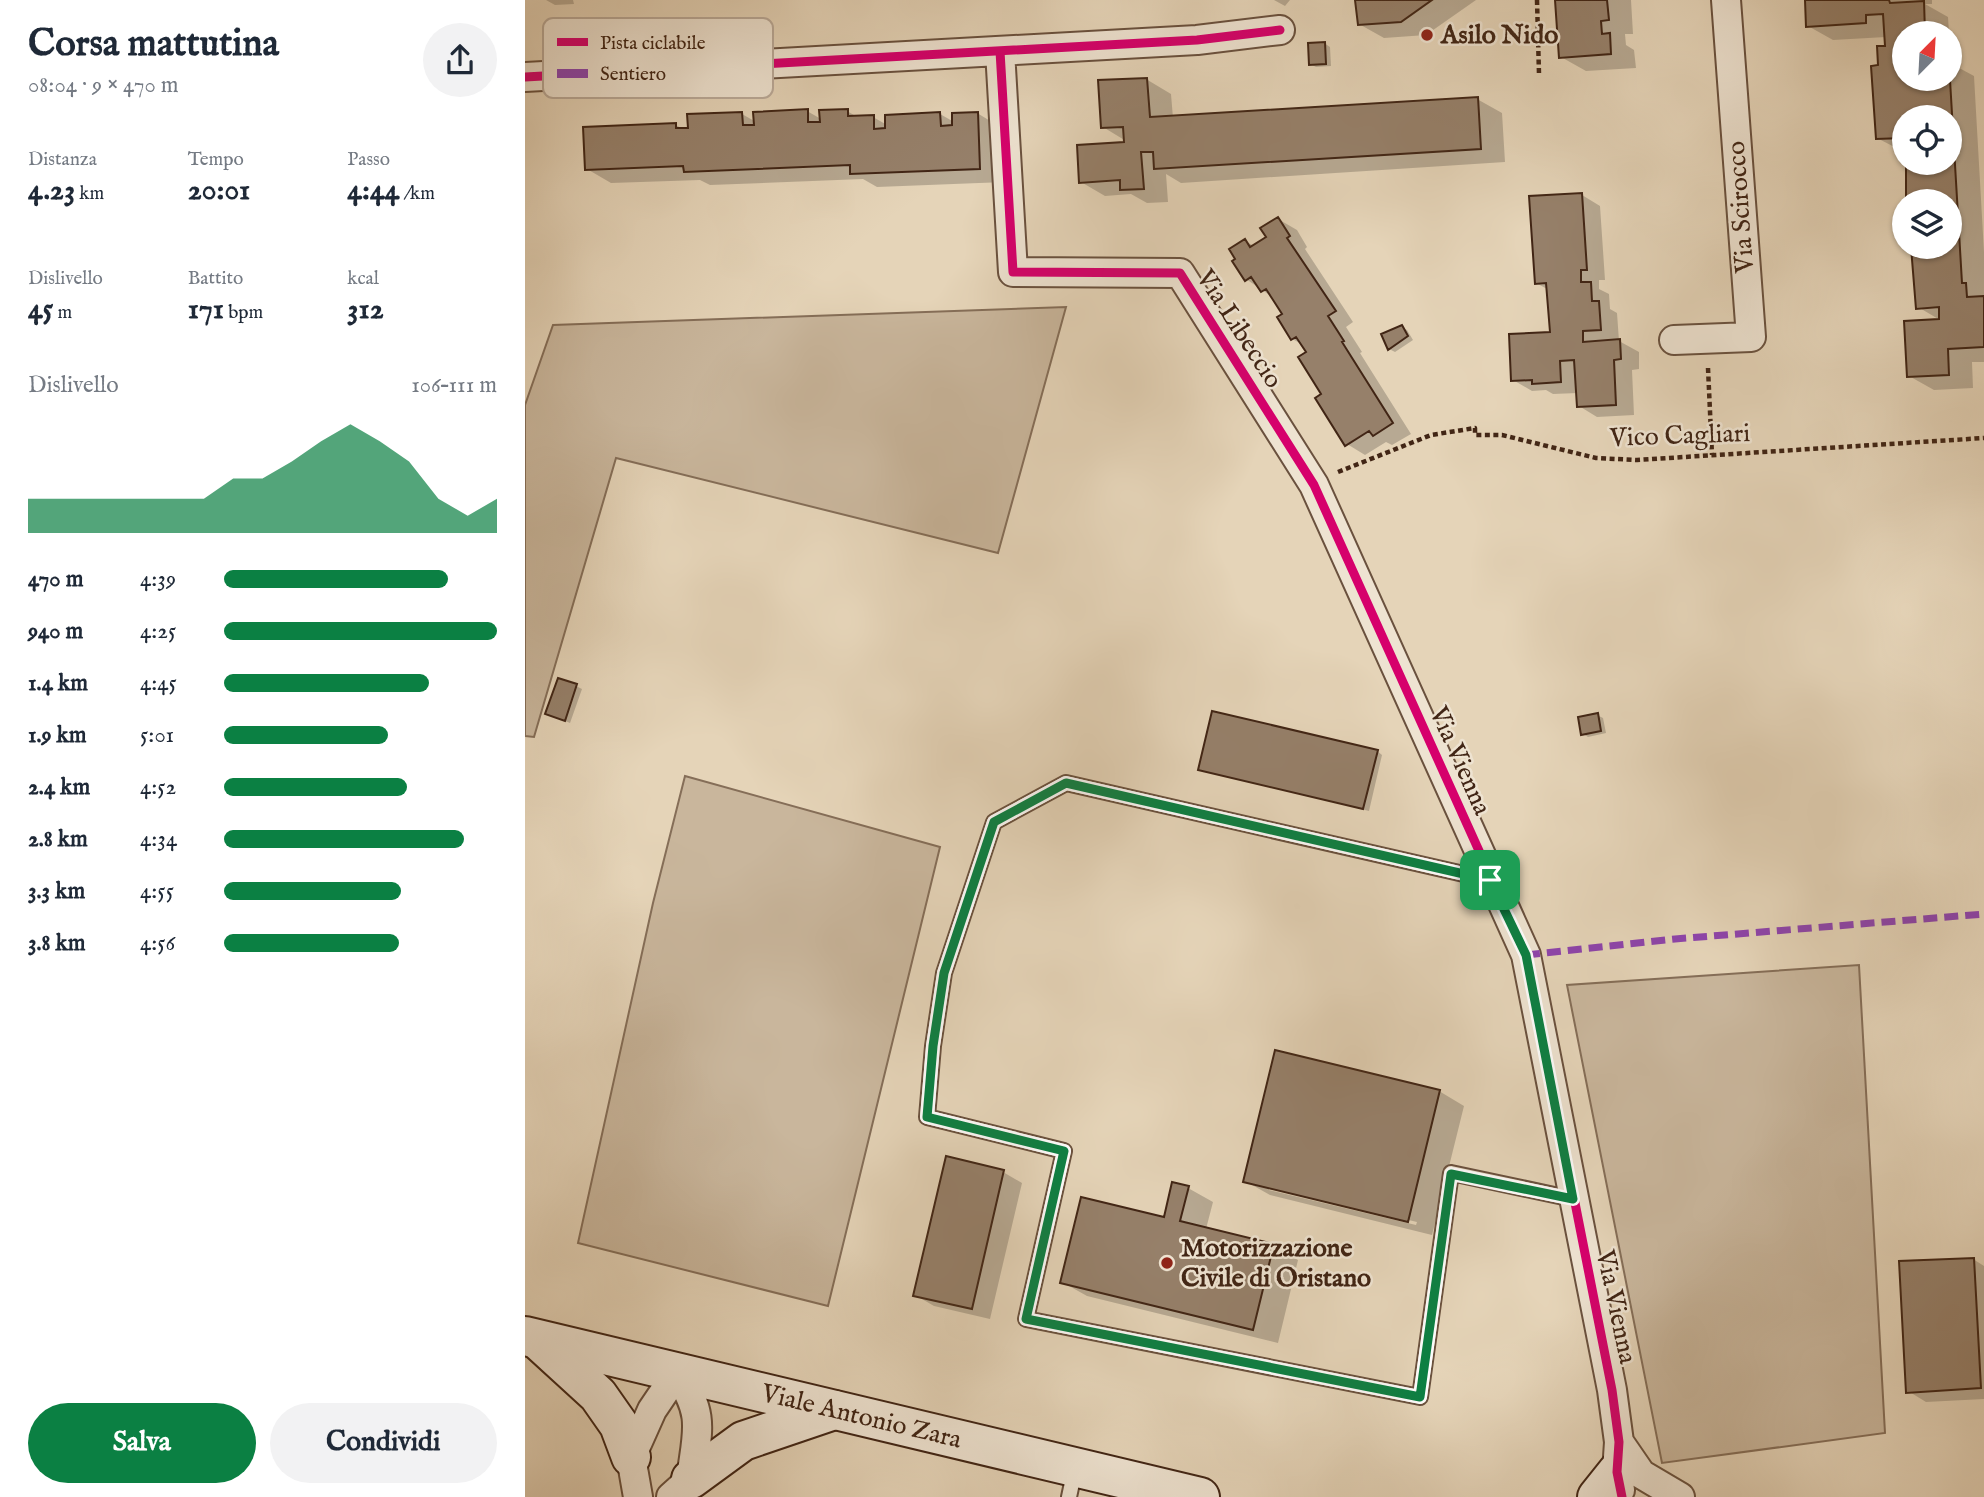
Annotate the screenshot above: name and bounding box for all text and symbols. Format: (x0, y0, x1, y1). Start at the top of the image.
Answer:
legend (543, 18, 773, 98)
place label: Asilo Nido (1440, 19, 1558, 52)
text: Corsa mattutina (28, 21, 279, 69)
north arrow (1892, 21, 1962, 91)
map controls (1892, 21, 1962, 259)
button: share (423, 23, 497, 97)
marker: Asilo Nido (1419, 27, 1435, 43)
text: Pista ciclabile (600, 32, 706, 56)
text: Sentiero (600, 63, 666, 87)
text: 08:04 · 9 × 470 m (28, 71, 179, 100)
button: locate (1892, 105, 1962, 175)
street label: Via Scirocco (1720, 140, 1762, 275)
text: Distanza (28, 148, 97, 172)
text: Tempo (188, 148, 244, 172)
text: Passo (347, 148, 390, 172)
text: 4.23 (28, 172, 75, 210)
text: 20:01 (188, 172, 250, 210)
text: 4:44 (347, 172, 399, 210)
text: km (75, 182, 104, 206)
text: /km (399, 182, 435, 206)
button: layers (1892, 189, 1962, 259)
street label: Via Libeccio (1188, 262, 1290, 395)
text: Dislivello (28, 267, 103, 291)
text: Battito (188, 267, 243, 291)
text: kcal (347, 267, 379, 291)
text: 45 (28, 291, 53, 329)
text: 171 (188, 291, 224, 329)
text: 312 (347, 291, 384, 329)
text: m (53, 301, 72, 325)
text: bpm (224, 301, 263, 325)
text: Dislivello (28, 371, 119, 400)
text: 106–111 m (411, 371, 497, 400)
street label: Vico Cagliari (1608, 417, 1751, 455)
text: 470 m (28, 565, 83, 594)
text: 4:39 (140, 565, 176, 594)
text: 940 m (28, 617, 83, 646)
text: 4:25 (140, 617, 176, 646)
text: 1.4 km (28, 669, 88, 698)
text: 4:45 (140, 669, 177, 698)
street label: Via Vienna (1421, 701, 1499, 821)
text: 1.9 km (28, 721, 87, 750)
text: 5:01 (140, 721, 174, 750)
text: 2.4 km (28, 773, 90, 802)
text: 4:52 (140, 773, 176, 802)
text: 2.8 km (28, 825, 88, 854)
text: 4:34 (140, 825, 177, 854)
pin (1460, 850, 1520, 910)
icon: arrive (1471, 861, 1509, 899)
text: 3.3 km (28, 877, 85, 906)
text: 4:55 (140, 877, 174, 906)
text: 3.8 km (28, 929, 86, 958)
text: 4:56 (140, 929, 175, 958)
place label: Motorizzazione Civile di Oristano (1181, 1232, 1371, 1295)
street label: Via Vienna (1588, 1246, 1644, 1368)
marker: Motorizzazione Civile di Oristano (1159, 1255, 1175, 1271)
street label: Viale Antonio Zara (757, 1376, 966, 1456)
button: Salva (28, 1403, 256, 1483)
button: Condividi (270, 1403, 497, 1483)

